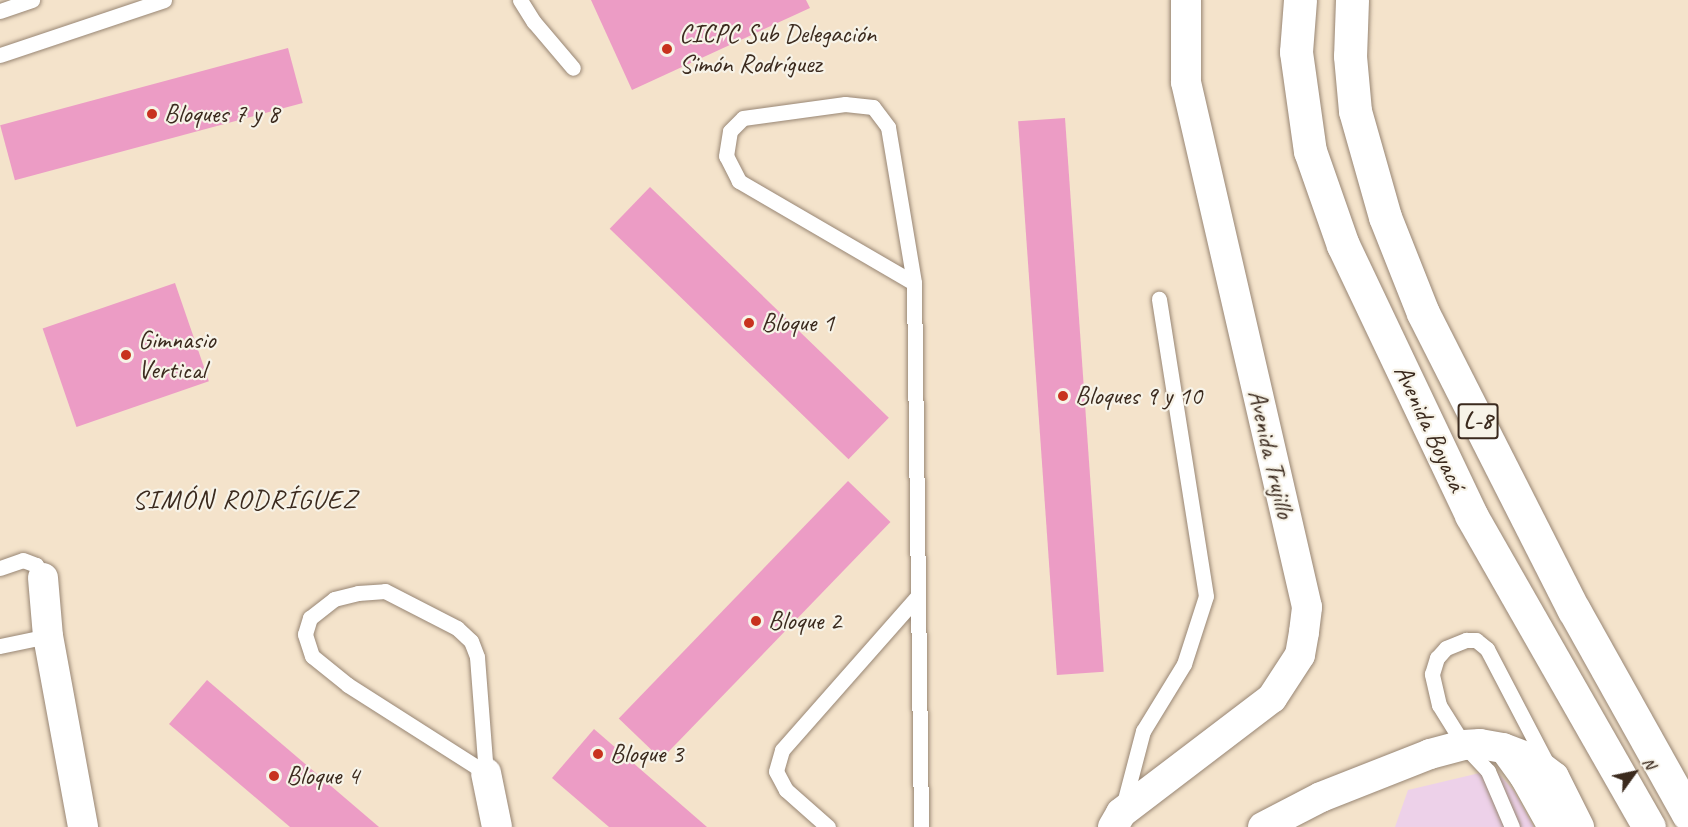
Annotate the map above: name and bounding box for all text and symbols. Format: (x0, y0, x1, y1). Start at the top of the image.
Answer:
place label: CICPC Sub Delegación Simón Rodríguez (679, 18, 876, 80)
marker: CICPC Sub Delegación Simón Rodríguez (660, 42, 674, 56)
place label: Bloques 7 y 8 (164, 98, 279, 130)
marker: Bloques 7 y 8 (145, 107, 159, 121)
place label: Bloque 1 (761, 307, 834, 339)
marker: Bloque 1 (742, 316, 756, 330)
place label: Gimnasio Vertical (138, 324, 215, 386)
marker: Gimnasio Vertical (119, 348, 133, 362)
street label: Avenida Boyacá (1387, 360, 1473, 496)
place label: Bloques 9 y 10 (1075, 380, 1202, 412)
street label: Avenida Trujillo (1241, 387, 1301, 521)
marker: Bloques 9 y 10 (1056, 389, 1070, 403)
road number: L-8 (1457, 400, 1499, 442)
district label: SIMÓN RODRÍGUEZ (133, 484, 357, 516)
place label: Bloque 2 (768, 605, 841, 637)
marker: Bloque 2 (749, 614, 763, 628)
place label: Bloque 3 (610, 738, 683, 770)
north arrow (1604, 743, 1664, 803)
marker: Bloque 3 (591, 747, 605, 761)
text: N (1638, 754, 1660, 773)
place label: Bloque 4 (286, 760, 359, 792)
marker: Bloque 4 (267, 769, 281, 783)

